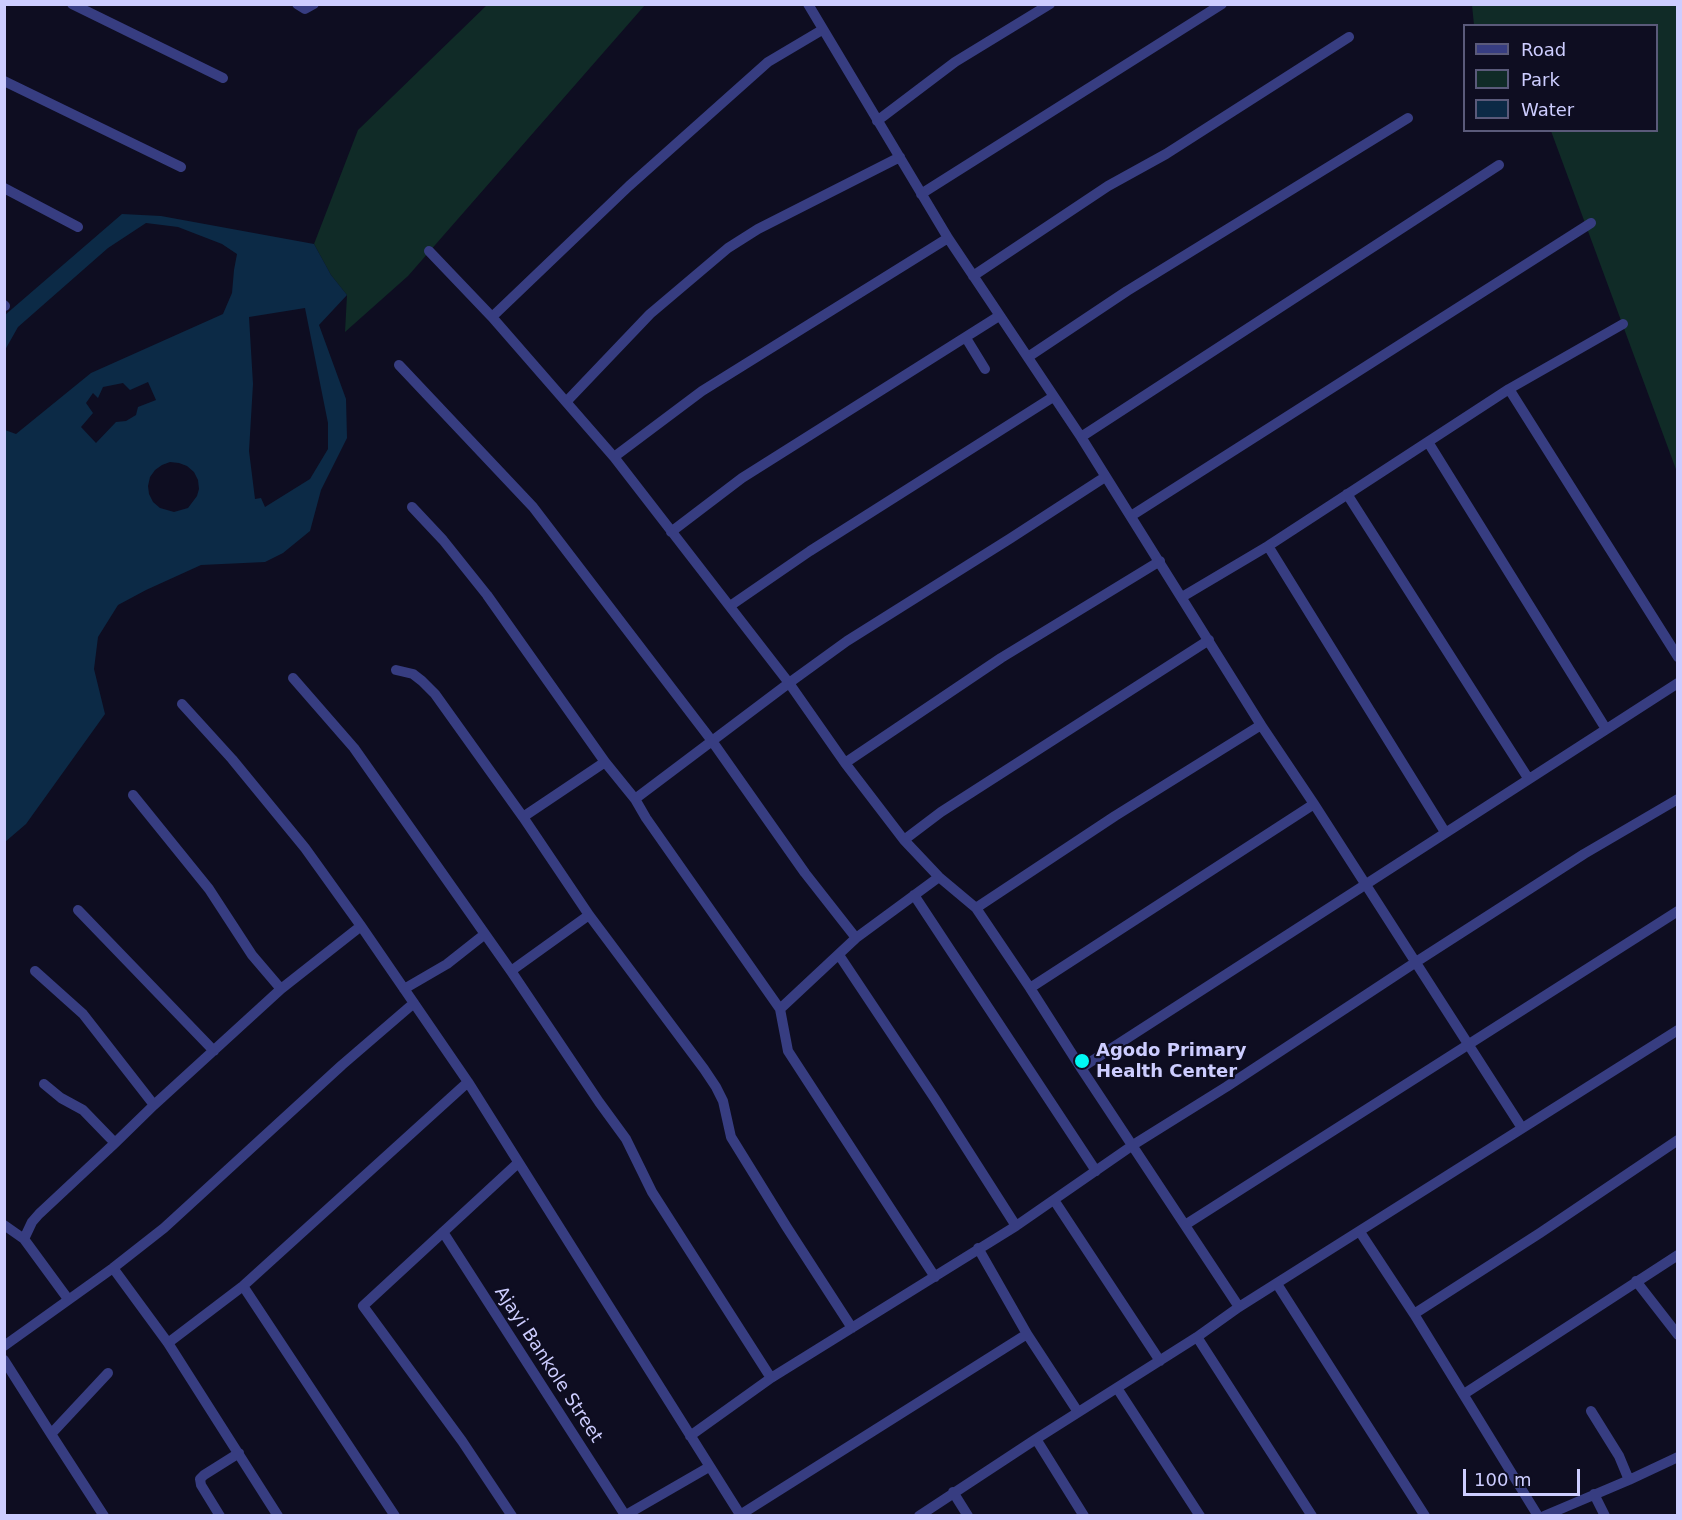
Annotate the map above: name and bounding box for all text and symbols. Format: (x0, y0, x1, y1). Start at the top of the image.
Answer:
legend (1463, 24, 1658, 132)
text: Road (1521, 39, 1566, 60)
text: Park (1521, 69, 1560, 90)
text: Water (1521, 99, 1574, 120)
place label: Agodo Primary Health Center (1096, 1040, 1246, 1082)
marker: Agodo Primary Health Center (1073, 1052, 1091, 1070)
street label: Ajayi Bankole Street (489, 1283, 607, 1447)
scale bar (1466, 1457, 1583, 1495)
text: 100 m (1474, 1469, 1532, 1490)

